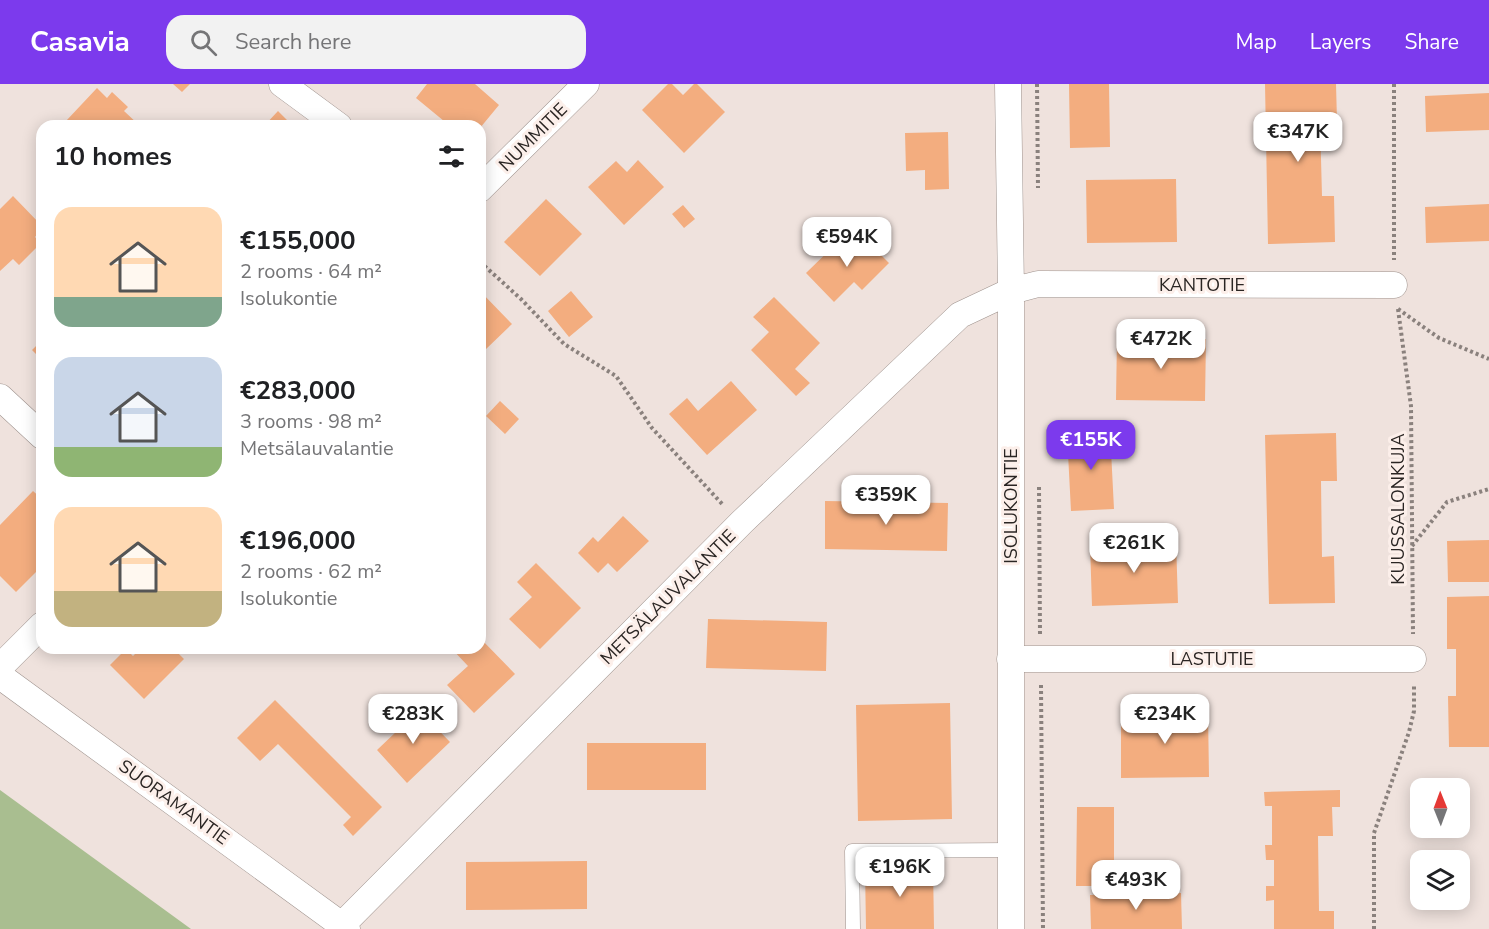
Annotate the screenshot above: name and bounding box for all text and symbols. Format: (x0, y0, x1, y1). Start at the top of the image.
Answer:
search box (166, 15, 586, 69)
text: Casavia (30, 23, 130, 61)
icon: search (187, 26, 220, 59)
text: Search here (235, 27, 352, 57)
text: Map (1235, 28, 1277, 56)
text: Layers (1310, 28, 1371, 56)
text: Share (1404, 28, 1459, 56)
street label: NUMMITIE (493, 97, 573, 177)
pin: €347K (1256, 112, 1340, 163)
text: €347K (1267, 118, 1329, 145)
text: 10 homes (54, 139, 172, 174)
icon: filters (435, 140, 468, 173)
pin: €594K (805, 217, 889, 268)
text: €155,000 (240, 223, 356, 258)
text: €594K (816, 223, 878, 250)
icon: home (102, 231, 174, 303)
text: 2 rooms · 64 m² (240, 258, 382, 285)
street label: KANTOTIE (1159, 273, 1245, 297)
text: Isolukontie (240, 285, 338, 312)
pin: €472K (1119, 319, 1203, 370)
text: €472K (1130, 325, 1192, 352)
text: €283,000 (240, 373, 356, 408)
icon: home (102, 381, 174, 453)
text: 3 rooms · 98 m² (240, 408, 382, 435)
pin: €155K (1049, 420, 1133, 471)
text: €155K (1060, 426, 1122, 453)
street label: KUUSSALONKUJA (1386, 433, 1410, 585)
text: Metsälauvalantie (240, 435, 394, 462)
street label: ISOLUKONTIE (999, 448, 1023, 564)
pin: €359K (844, 475, 928, 526)
text: €359K (855, 481, 917, 508)
text: €196,000 (240, 523, 356, 558)
pin: €261K (1092, 523, 1176, 574)
street label: METSÄLAUVALANTIE (595, 524, 741, 670)
text: €261K (1103, 529, 1165, 556)
icon: home (102, 531, 174, 603)
text: 2 rooms · 62 m² (240, 558, 382, 585)
text: Isolukontie (240, 585, 338, 612)
street label: LASTUTIE (1170, 647, 1254, 671)
pin: €283K (371, 694, 455, 745)
pin: €234K (1123, 694, 1207, 745)
text: €283K (382, 700, 444, 727)
text: €234K (1134, 700, 1196, 727)
street label: SUORAMANTIE (114, 754, 234, 850)
north arrow (1410, 778, 1470, 838)
map controls (1410, 778, 1470, 910)
pin: €196K (858, 847, 942, 898)
button: layers (1410, 850, 1470, 910)
text: €196K (869, 853, 931, 880)
pin: €493K (1094, 860, 1178, 911)
text: €493K (1105, 866, 1167, 893)

